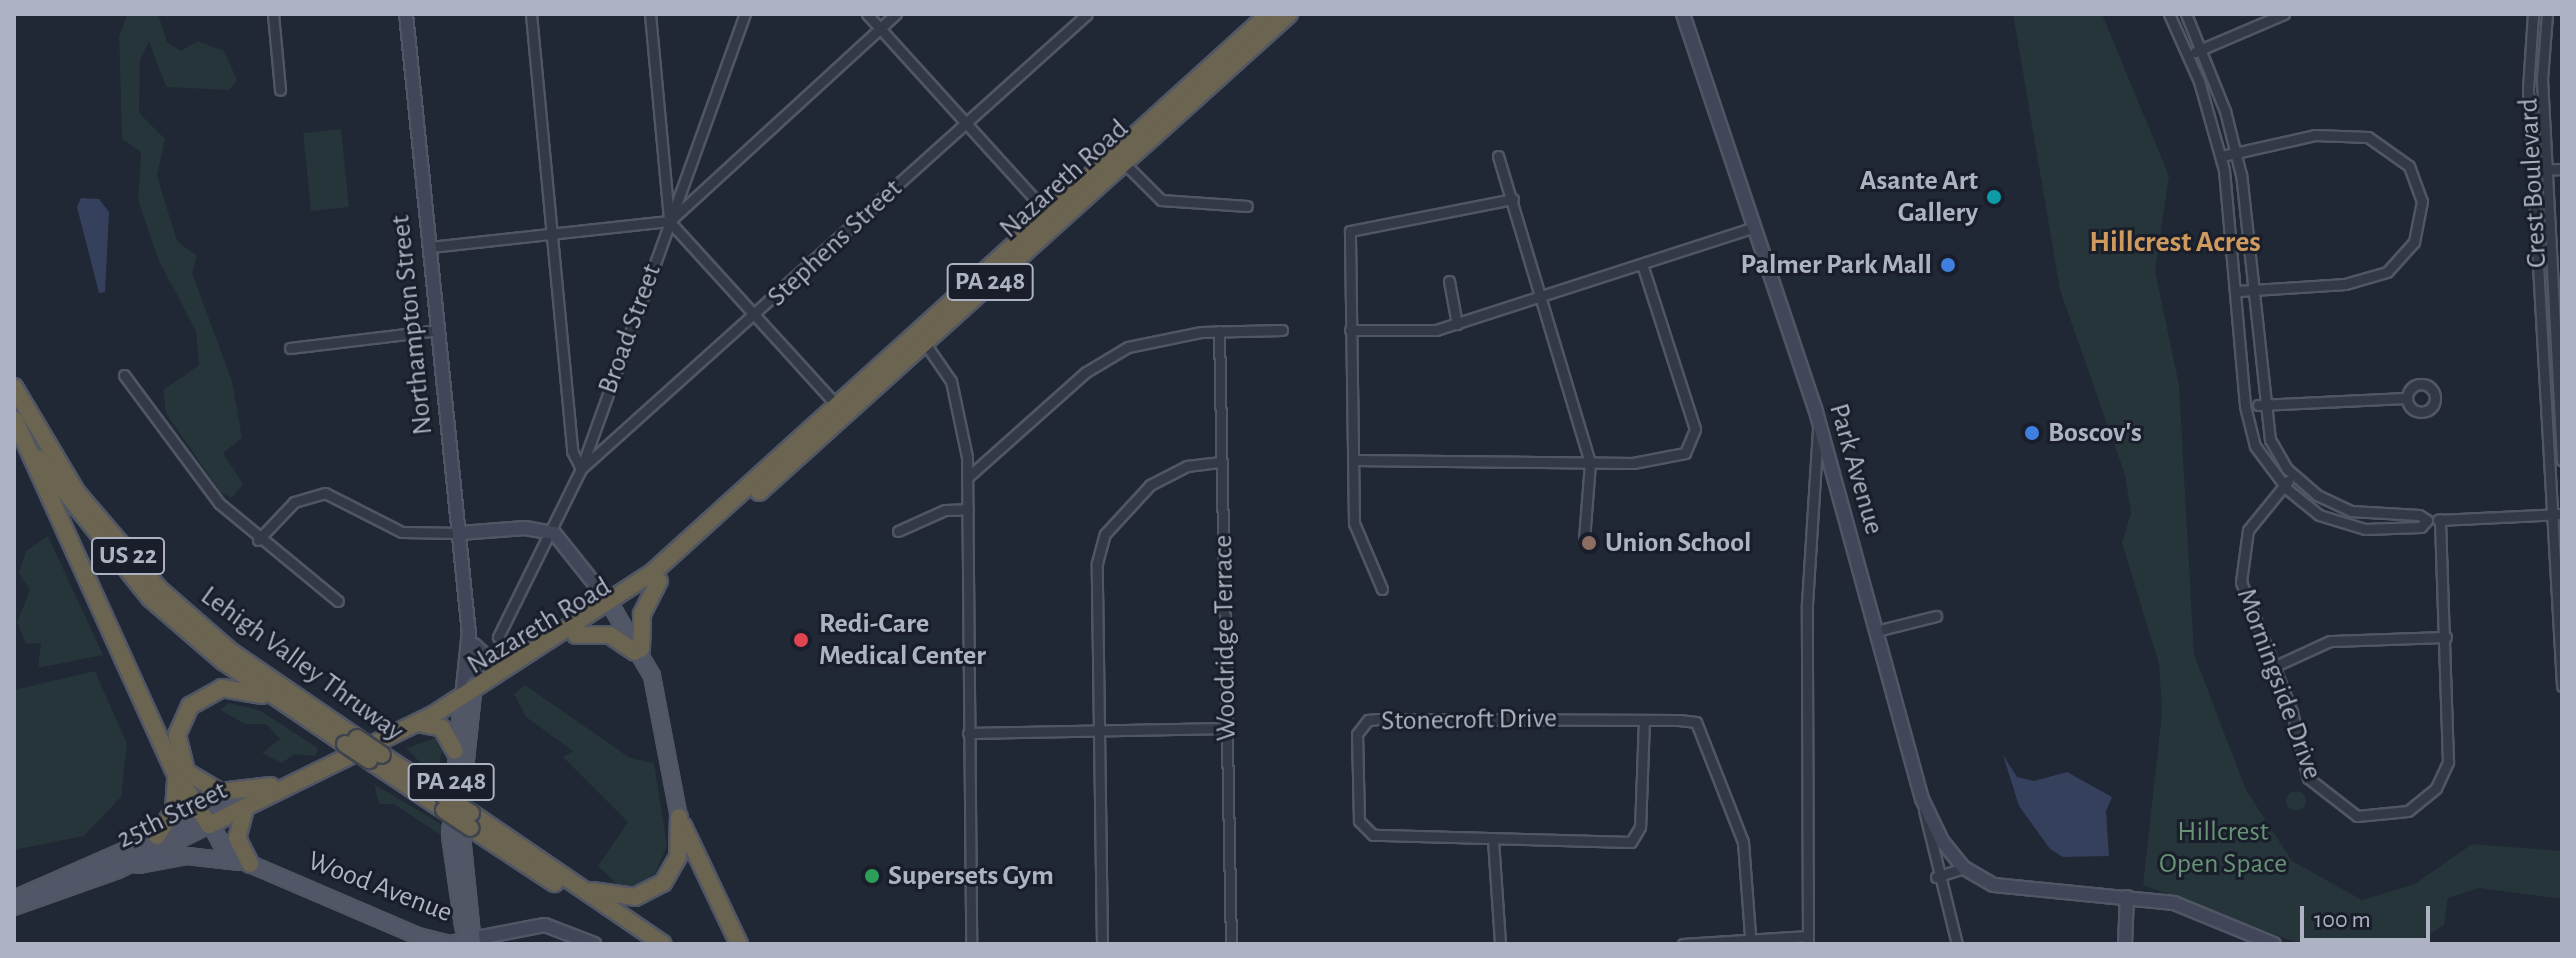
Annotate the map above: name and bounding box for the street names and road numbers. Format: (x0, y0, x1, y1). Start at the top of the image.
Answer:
street label: Crest Boulevard (2512, 97, 2554, 269)
street label: Nazareth Road (993, 113, 1135, 245)
street label: Stephens Street (761, 172, 909, 314)
street label: Northampton Street (384, 213, 440, 437)
street label: Broad Street (591, 260, 669, 398)
road number: PA 248 (946, 260, 1034, 304)
street label: Park Avenue (1821, 400, 1891, 538)
road number: US 22 (90, 534, 166, 578)
street label: Woodridge Terrace (1206, 535, 1244, 741)
street label: Nazareth Road (461, 570, 617, 682)
street label: Lehigh Valley Thruway (194, 579, 410, 749)
street label: Morningside Drive (2229, 584, 2329, 784)
street label: Stonecroft Drive (1381, 702, 1557, 738)
road number: PA 248 (407, 760, 495, 804)
street label: 25th Street (111, 774, 233, 856)
street label: Wood Avenue (303, 844, 457, 930)

